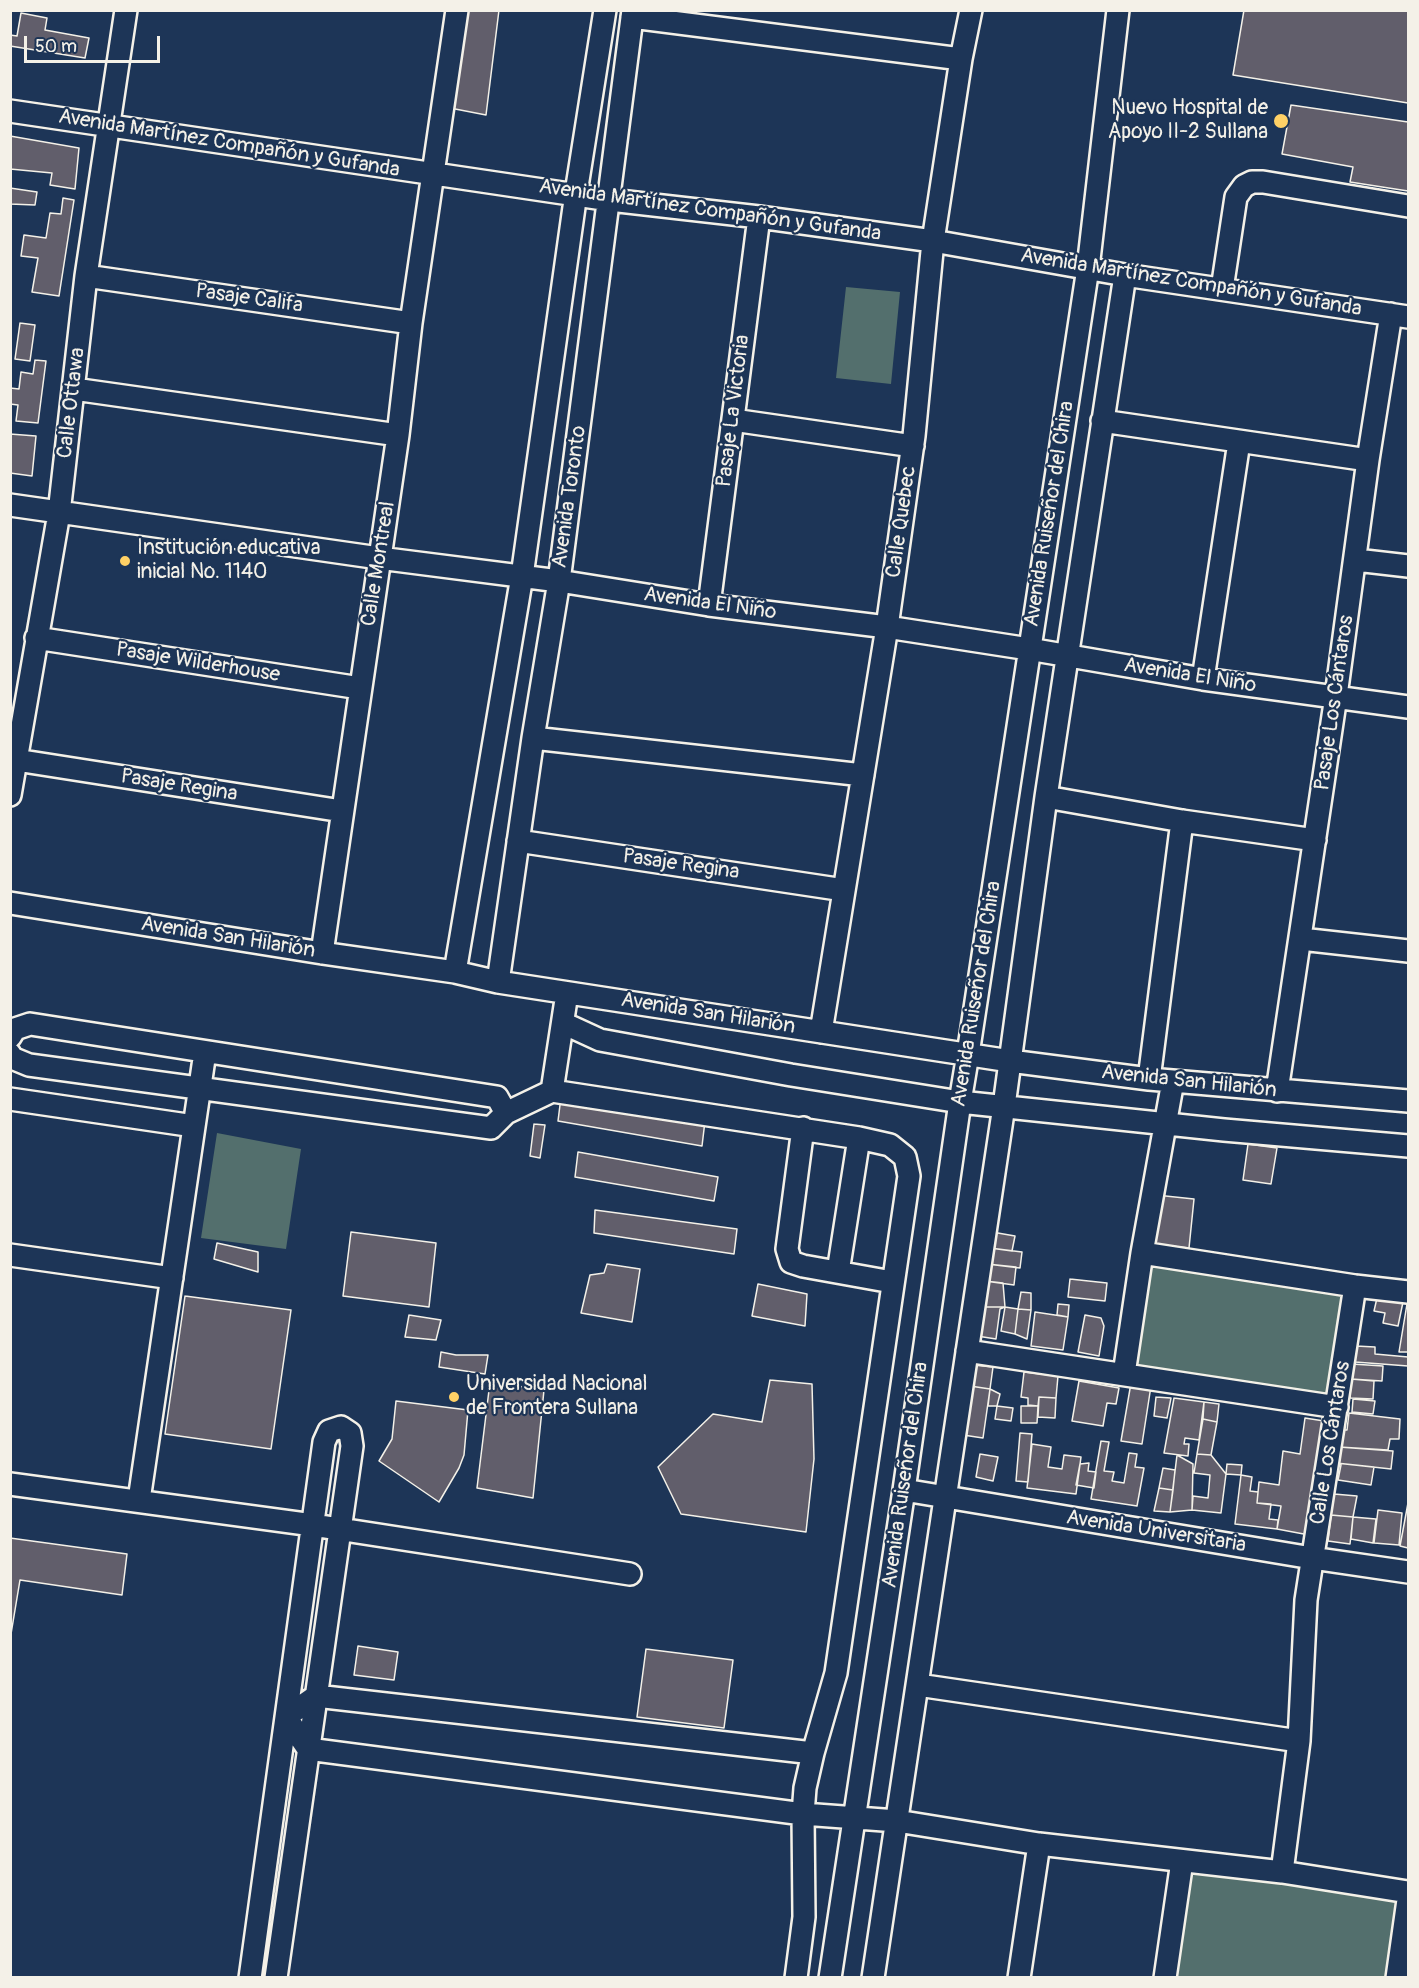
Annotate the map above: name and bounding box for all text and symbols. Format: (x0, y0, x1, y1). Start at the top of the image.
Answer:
scale bar (27, 24, 164, 62)
text: 50 m (35, 35, 77, 58)
place label: Nuevo Hospital de Apoyo II-2 Sullana (1108, 96, 1268, 146)
street label: Avenida Martínez Compañón y Gufanda (57, 105, 401, 183)
marker: Nuevo Hospital de Apoyo II-2 Sullana (1272, 112, 1290, 130)
street label: Avenida Martínez Compañón y Gufanda (537, 175, 883, 247)
street label: Avenida Martínez Compañón y Gufanda (1019, 244, 1363, 322)
street label: Pasaje Califa (194, 279, 304, 319)
street label: Pasaje La Victoria (712, 333, 756, 489)
street label: Calle Ottawa (53, 346, 91, 460)
street label: Avenida Ruiseñor del Chira (1020, 399, 1080, 629)
street label: Avenida Toronto (548, 424, 592, 570)
street label: Calle Quebec (882, 464, 922, 580)
street label: Calle Montreal (357, 500, 401, 628)
place label: Institución educativa inicial No. 1140 (137, 536, 320, 586)
marker: Institución educativa inicial No. 1140 (118, 554, 132, 568)
street label: Avenida El Niño (642, 582, 778, 626)
street label: Pasaje Los Cántaros (1310, 614, 1360, 792)
street label: Pasaje Wilderhouse (114, 638, 282, 688)
street label: Avenida El Niño (1122, 653, 1258, 699)
street label: Pasaje Regina (119, 764, 239, 808)
street label: Pasaje Regina (621, 844, 741, 886)
street label: Avenida Ruiseñor del Chira (947, 879, 1007, 1109)
street label: Avenida San Hilarión (139, 912, 317, 964)
street label: Avenida San Hilarión (619, 988, 797, 1040)
street label: Avenida San Hilarión (1100, 1060, 1278, 1104)
street label: Calle Los Cántaros (1306, 1359, 1356, 1527)
street label: Avenida Ruiseñor del Chira (878, 1360, 934, 1590)
place label: Universidad Nacional de Frontera Sullana (466, 1372, 648, 1422)
marker: Universidad Nacional de Frontera Sullana (447, 1390, 461, 1404)
street label: Avenida Universitaria (1064, 1505, 1248, 1559)

